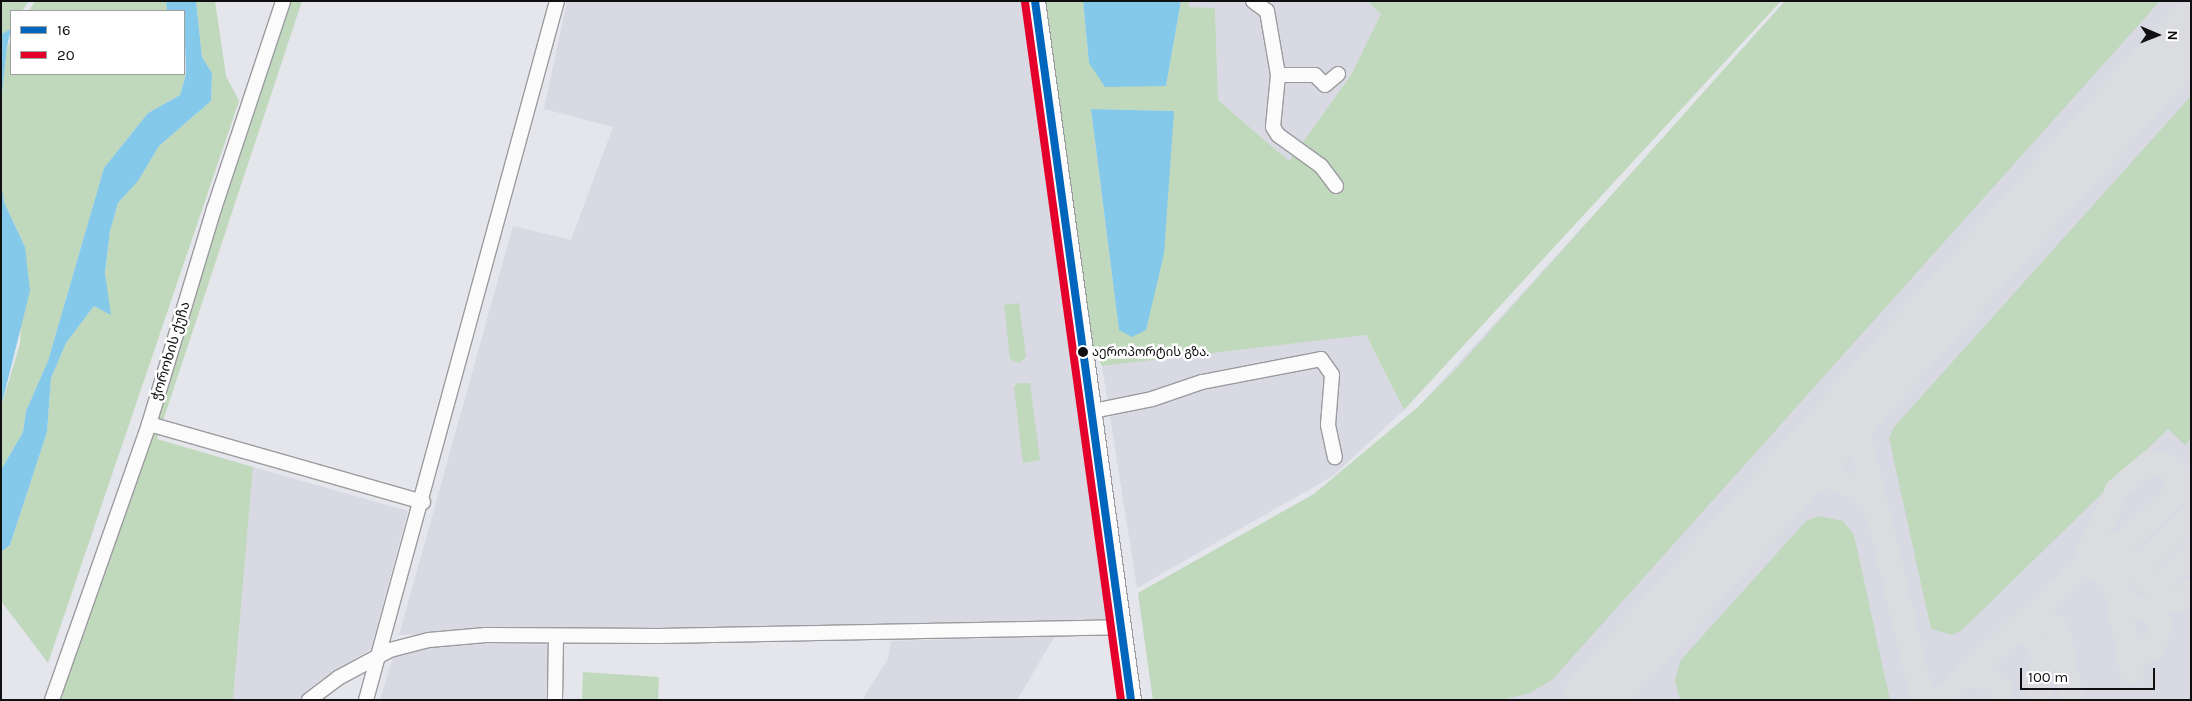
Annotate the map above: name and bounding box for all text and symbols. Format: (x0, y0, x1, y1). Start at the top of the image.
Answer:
legend (10, 10, 185, 75)
north arrow (2132, 10, 2182, 60)
text: 16 (57, 21, 71, 39)
text: N (2164, 30, 2181, 40)
text: 20 (57, 46, 75, 64)
street label: ჭოროხის ქუჩა (148, 299, 194, 403)
place label: აეროპორტის გზა. (1092, 344, 1209, 360)
marker: აეროპორტის გზა. (1078, 347, 1088, 357)
scale bar (2022, 658, 2157, 690)
text: 100 m (2028, 668, 2068, 686)

